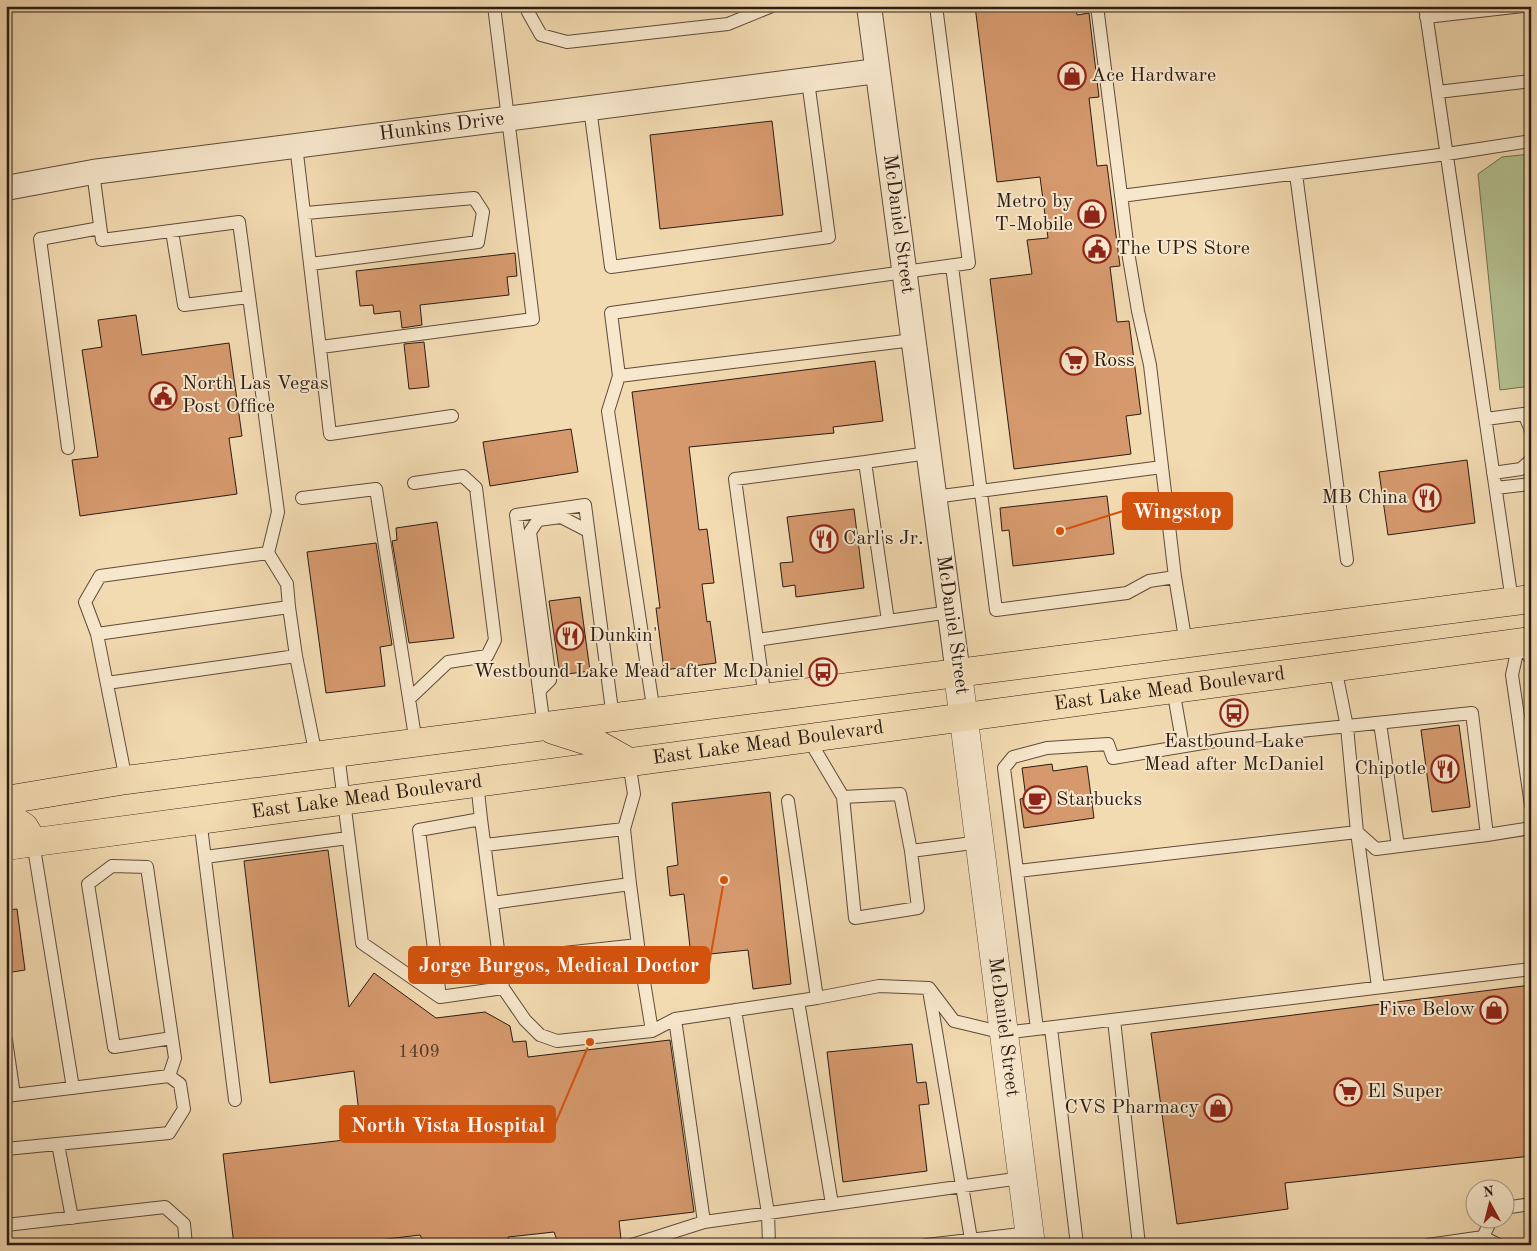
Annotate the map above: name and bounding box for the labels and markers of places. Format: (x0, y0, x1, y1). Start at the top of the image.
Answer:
shop icon: Ace Hardware (1057, 61, 1087, 91)
place label: Ace Hardware (1091, 66, 1216, 86)
place label: Metro by T-Mobile (994, 192, 1073, 235)
shop icon: Metro by T-Mobile (1077, 199, 1107, 229)
public building icon: The UPS Store (1082, 234, 1112, 264)
place label: The UPS Store (1116, 239, 1250, 259)
supermarket icon: Ross (1059, 346, 1089, 376)
place label: Ross (1093, 351, 1135, 371)
place label: North Las Vegas Post Office (182, 374, 329, 417)
public building icon: North Las Vegas Post Office (148, 381, 178, 411)
restaurant icon: MB China (1412, 483, 1442, 513)
place label: MB China (1321, 488, 1408, 508)
callout: Wingstop (1123, 493, 1232, 529)
restaurant icon: Carl's Jr. (809, 524, 839, 554)
place label: Carl's Jr. (843, 529, 924, 549)
restaurant icon: Dunkin' (555, 621, 585, 651)
place label: Dunkin' (589, 626, 657, 646)
bus stop icon: Westbound Lake Mead after McDaniel (808, 657, 838, 687)
place label: Westbound Lake Mead after McDaniel (473, 662, 804, 682)
bus stop icon: Eastbound Lake Mead after McDaniel (1219, 698, 1249, 728)
place label: Eastbound Lake Mead after McDaniel (1144, 732, 1324, 775)
restaurant icon: Chipotle (1430, 754, 1460, 784)
place label: Chipotle (1354, 759, 1426, 779)
cafe icon: Starbucks (1022, 785, 1052, 815)
place label: Starbucks (1056, 790, 1142, 810)
callout: Jorge Burgos, Medical Doctor (409, 947, 709, 983)
shop icon: Five Below (1479, 995, 1509, 1025)
place label: Five Below (1378, 1000, 1475, 1020)
supermarket icon: El Super (1333, 1077, 1363, 1107)
place label: El Super (1367, 1082, 1443, 1102)
shop icon: CVS Pharmacy (1203, 1093, 1233, 1123)
place label: CVS Pharmacy (1065, 1098, 1199, 1118)
callout: North Vista Hospital (340, 1106, 555, 1142)

